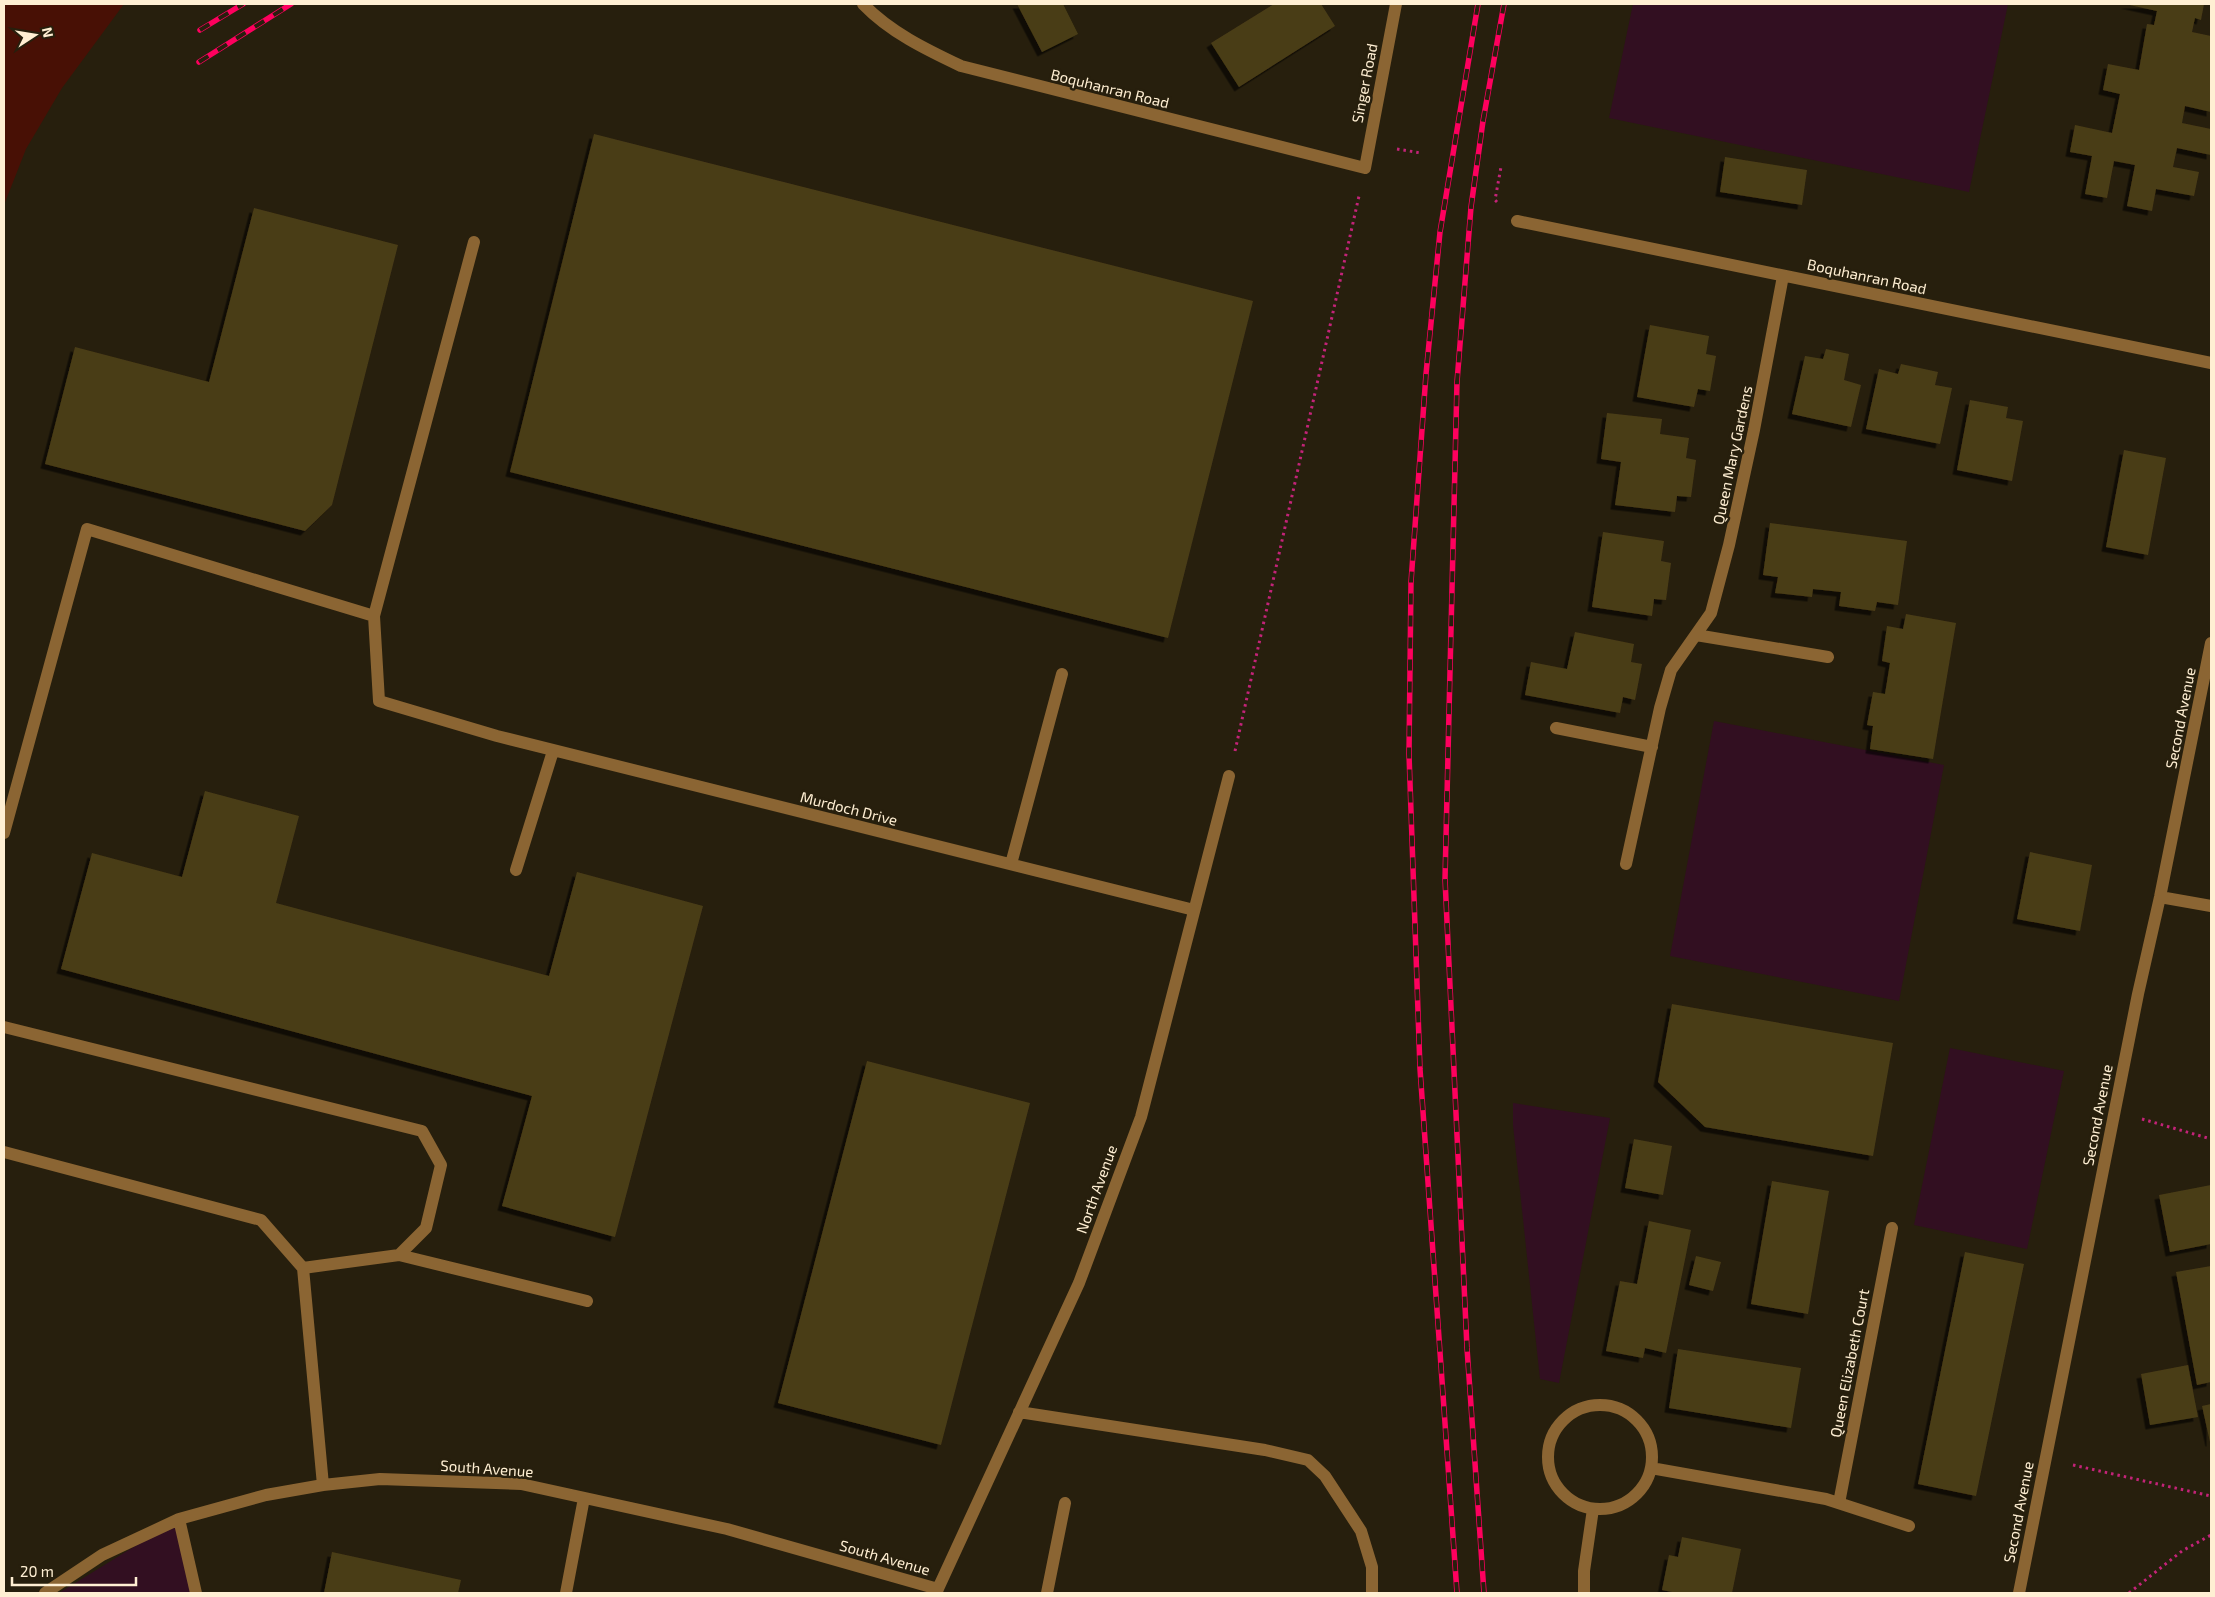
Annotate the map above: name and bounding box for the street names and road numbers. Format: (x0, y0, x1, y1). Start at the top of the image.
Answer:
street label: Singer Road (1347, 42, 1381, 124)
street label: Boquhanran Road (1049, 65, 1171, 111)
street label: Boquhanran Road (1806, 255, 1928, 297)
street label: Queen Mary Gardens (1708, 384, 1757, 526)
street label: Second Avenue (2161, 666, 2199, 770)
street label: Murdoch Drive (798, 787, 900, 829)
street label: Second Avenue (2078, 1063, 2116, 1167)
street label: North Avenue (1072, 1142, 1120, 1236)
street label: Queen Elizabeth Court (1826, 1287, 1873, 1439)
street label: South Avenue (440, 1456, 534, 1480)
street label: Second Avenue (1999, 1460, 2037, 1564)
street label: South Avenue (838, 1536, 932, 1578)

